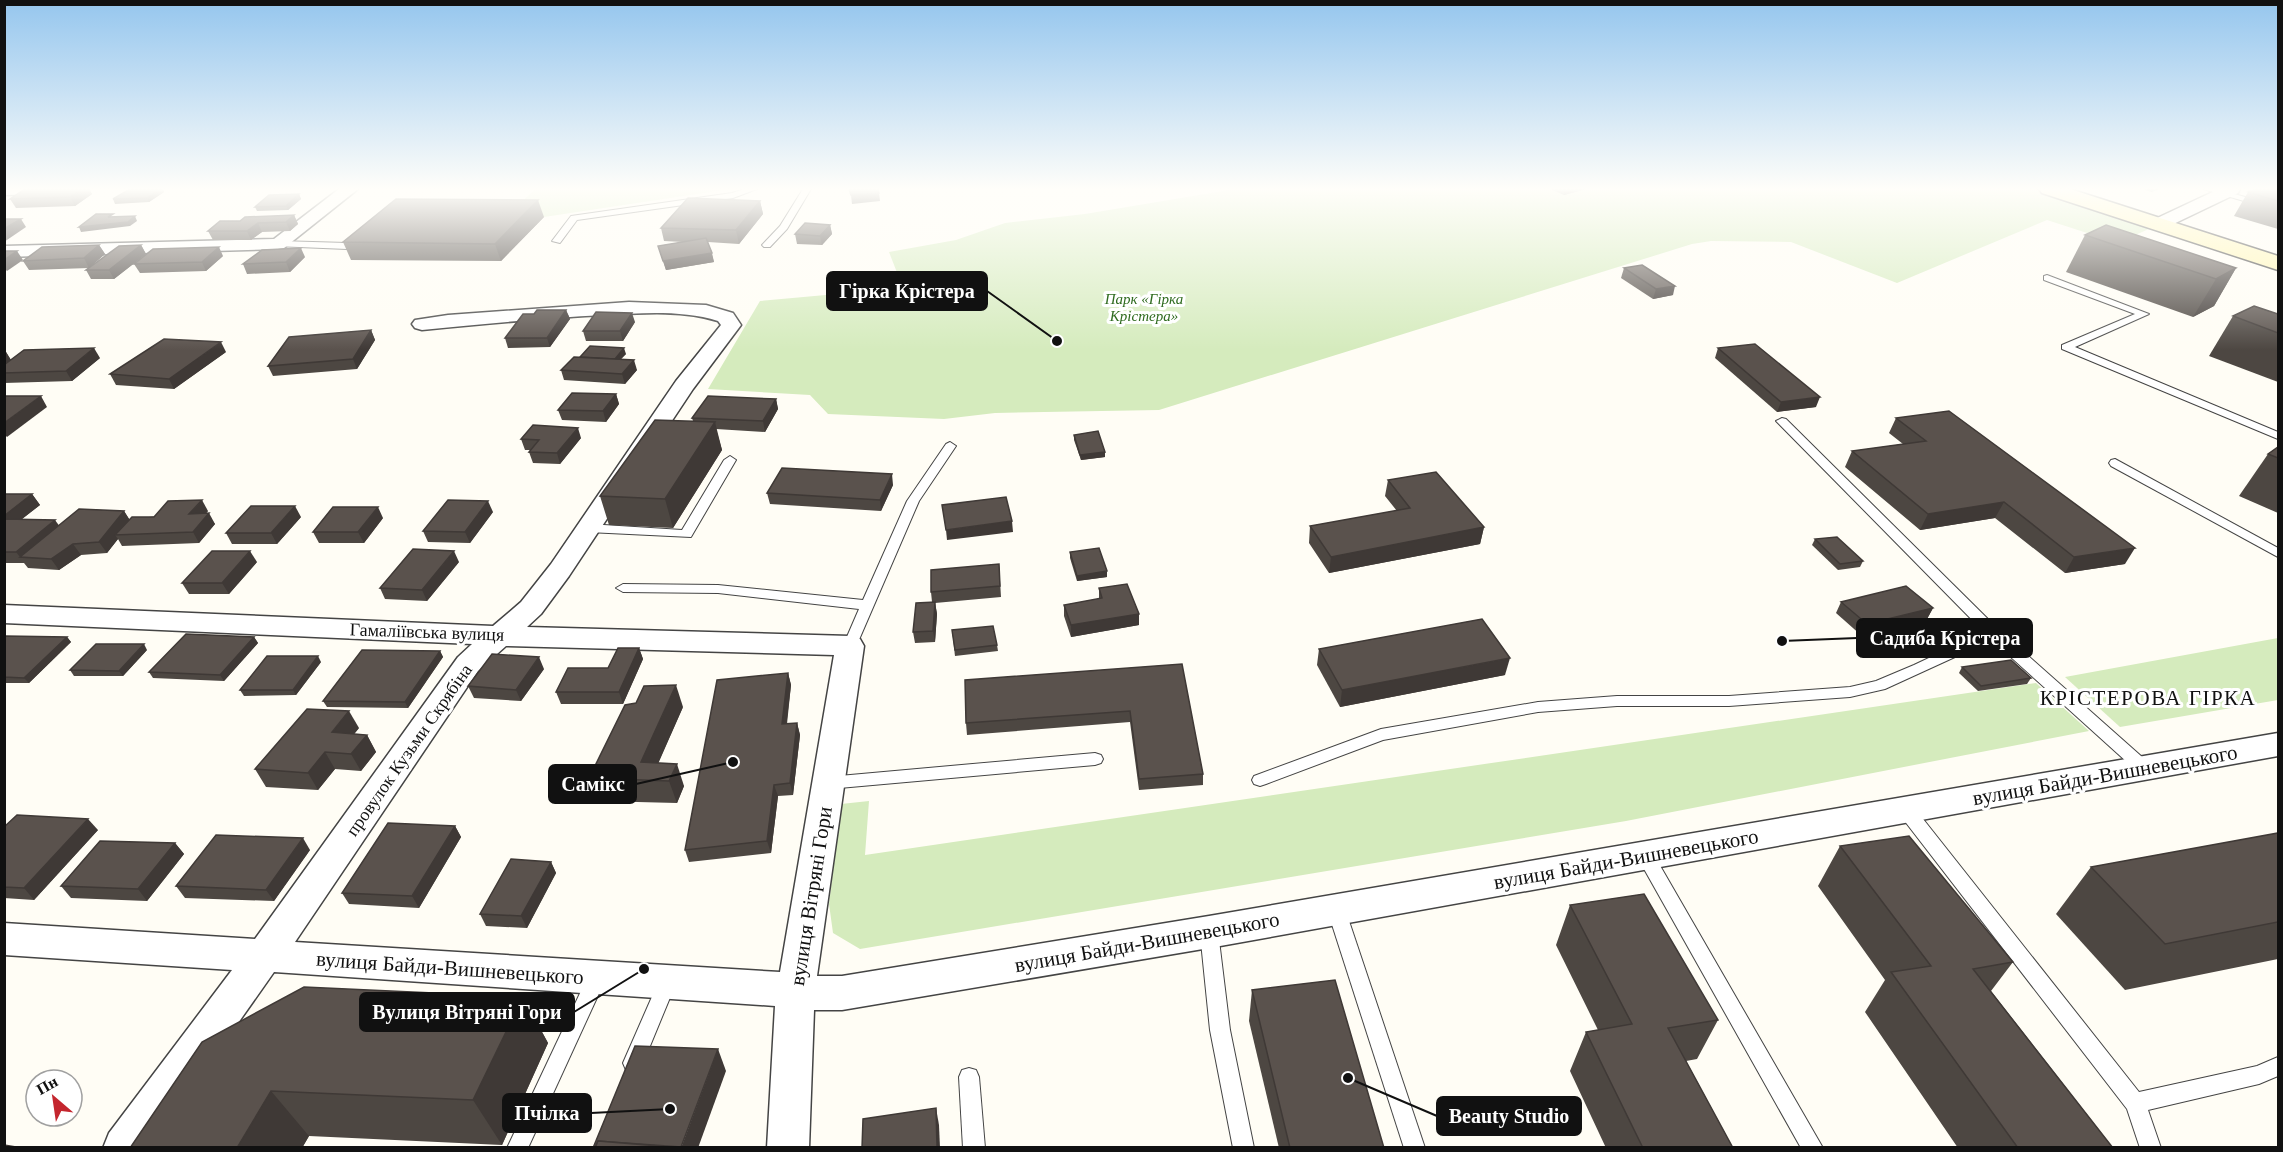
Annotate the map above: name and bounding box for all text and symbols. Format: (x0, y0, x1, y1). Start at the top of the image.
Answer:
callout: Гірка Крістера (827, 272, 987, 310)
text: Гірка Крістера (839, 280, 975, 303)
park label: Парк «Гірка Крістера» (1104, 291, 1183, 324)
street label: Гамаліївська вулиця (349, 619, 505, 645)
callout: Садиба Крістера (1857, 619, 2032, 657)
text: Садиба Крістера (1870, 627, 2020, 650)
street label: провулок Кузьми Скрябіна (342, 660, 476, 840)
district label: КРІСТЕРОВА ГІРКА (2040, 686, 2256, 710)
street label: вулиця Байди-Вишневецького (1971, 740, 2239, 810)
callout: Самікс (549, 765, 636, 803)
text: Самікс (561, 773, 625, 795)
street label: вулиця Вітряні Гори (785, 805, 837, 987)
street label: вулиця Байди-Вишневецького (1492, 824, 1760, 894)
street label: вулиця Байди-Вишневецького (1013, 907, 1281, 977)
street label: вулиця Байди-Вишневецького (315, 947, 585, 989)
callout: Вулиця Вітряні Гори (360, 993, 574, 1031)
text: Вулиця Вітряні Гори (372, 1001, 562, 1024)
north arrow (24, 1068, 84, 1128)
text: Пн (33, 1073, 61, 1098)
callout: Пчілка (503, 1094, 591, 1132)
callout: Beauty Studio (1437, 1097, 1581, 1135)
text: Пчілка (515, 1102, 579, 1124)
text: Beauty Studio (1449, 1105, 1569, 1128)

